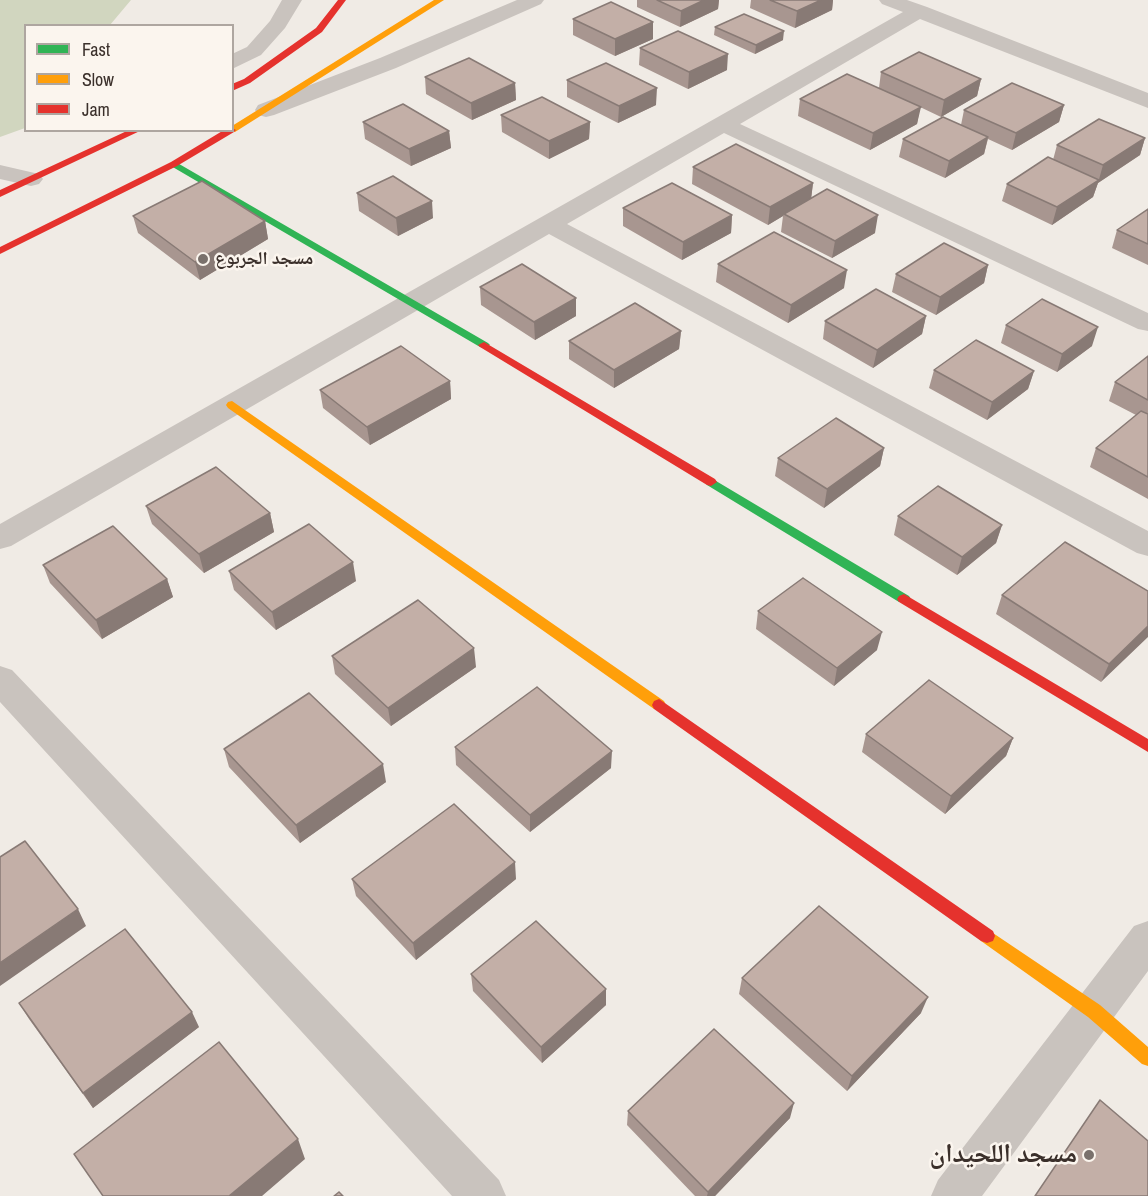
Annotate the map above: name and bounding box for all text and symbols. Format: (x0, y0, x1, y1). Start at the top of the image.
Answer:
legend (24, 24, 234, 132)
text: Fast (82, 37, 110, 62)
text: Slow (82, 67, 114, 92)
text: Jam (82, 97, 110, 122)
place label: مسجد الجربوع (215, 248, 313, 270)
marker: مسجد الجربوع (196, 252, 210, 266)
place label: مسجد اللحيدان (929, 1139, 1077, 1171)
marker: مسجد اللحيدان (1082, 1148, 1096, 1162)

